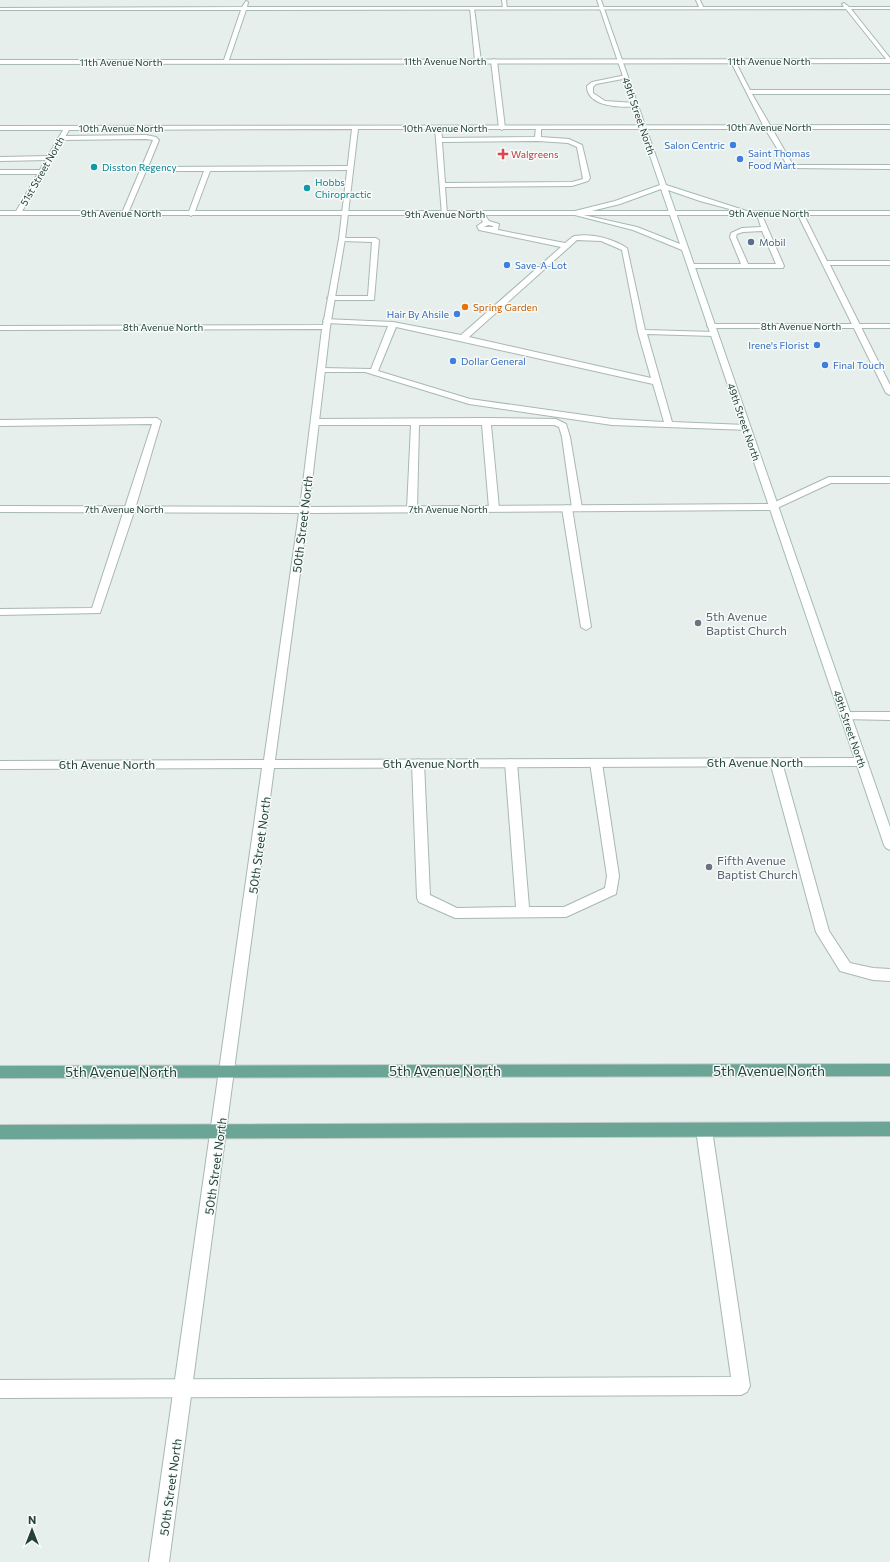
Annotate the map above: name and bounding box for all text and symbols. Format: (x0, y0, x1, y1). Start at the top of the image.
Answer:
street label: 11th Avenue North (404, 55, 486, 67)
street label: 11th Avenue North (728, 55, 810, 67)
street label: 11th Avenue North (80, 56, 162, 68)
street label: 49th Street North (620, 76, 658, 156)
street label: 10th Avenue North (726, 121, 812, 133)
street label: 10th Avenue North (78, 122, 164, 134)
street label: 10th Avenue North (402, 122, 488, 134)
street label: 51st Street North (17, 134, 67, 208)
place label: Salon Centric (664, 139, 725, 151)
marker: Salon Centric (728, 140, 738, 150)
place label: Saint Thomas Food Mart (748, 147, 810, 171)
place label: Walgreens (511, 148, 559, 160)
marker: Walgreens (498, 149, 508, 159)
marker: Saint Thomas Food Mart (735, 154, 745, 164)
place label: Disston Regency (102, 161, 177, 173)
marker: Disston Regency (89, 162, 99, 172)
place label: Hobbs Chiropractic (315, 176, 372, 200)
marker: Hobbs Chiropractic (302, 183, 312, 193)
street label: 9th Avenue North (81, 207, 161, 219)
street label: 9th Avenue North (729, 207, 809, 219)
street label: 9th Avenue North (405, 208, 485, 220)
place label: Mobil (759, 236, 786, 248)
marker: Mobil (746, 237, 756, 247)
place label: Save-A-Lot (515, 259, 567, 271)
marker: Save-A-Lot (502, 260, 512, 270)
place label: Spring Garden (473, 301, 538, 313)
marker: Spring Garden (460, 302, 470, 312)
place label: Hair By Ahsile (387, 308, 449, 320)
marker: Hair By Ahsile (452, 309, 462, 319)
street label: 8th Avenue North (761, 320, 841, 332)
street label: 8th Avenue North (123, 321, 203, 333)
place label: Irene's Florist (748, 339, 809, 351)
marker: Irene's Florist (812, 340, 822, 350)
place label: Dollar General (461, 355, 526, 367)
marker: Dollar General (448, 356, 458, 366)
place label: Final Touch (833, 359, 885, 371)
marker: Final Touch (820, 360, 830, 370)
street label: 49th Street North (725, 382, 763, 462)
street label: 50th Street North (289, 475, 315, 573)
street label: 7th Avenue North (84, 503, 164, 515)
street label: 7th Avenue North (408, 503, 488, 515)
place label: 5th Avenue Baptist Church (706, 609, 787, 637)
marker: 5th Avenue Baptist Church (693, 618, 703, 628)
street label: 49th Street North (831, 689, 869, 769)
street label: 6th Avenue North (707, 755, 803, 769)
street label: 6th Avenue North (383, 756, 479, 770)
street label: 6th Avenue North (59, 757, 155, 771)
street label: 50th Street North (245, 796, 273, 894)
place label: Fifth Avenue Baptist Church (717, 853, 798, 881)
marker: Fifth Avenue Baptist Church (704, 862, 714, 872)
street label: 5th Avenue North (389, 1062, 501, 1079)
street label: 5th Avenue North (713, 1062, 825, 1079)
street label: 5th Avenue North (65, 1063, 177, 1080)
street label: 50th Street North (201, 1117, 229, 1215)
street label: 50th Street North (156, 1438, 184, 1536)
north arrow (12, 1510, 52, 1550)
text: N (28, 1513, 36, 1526)

